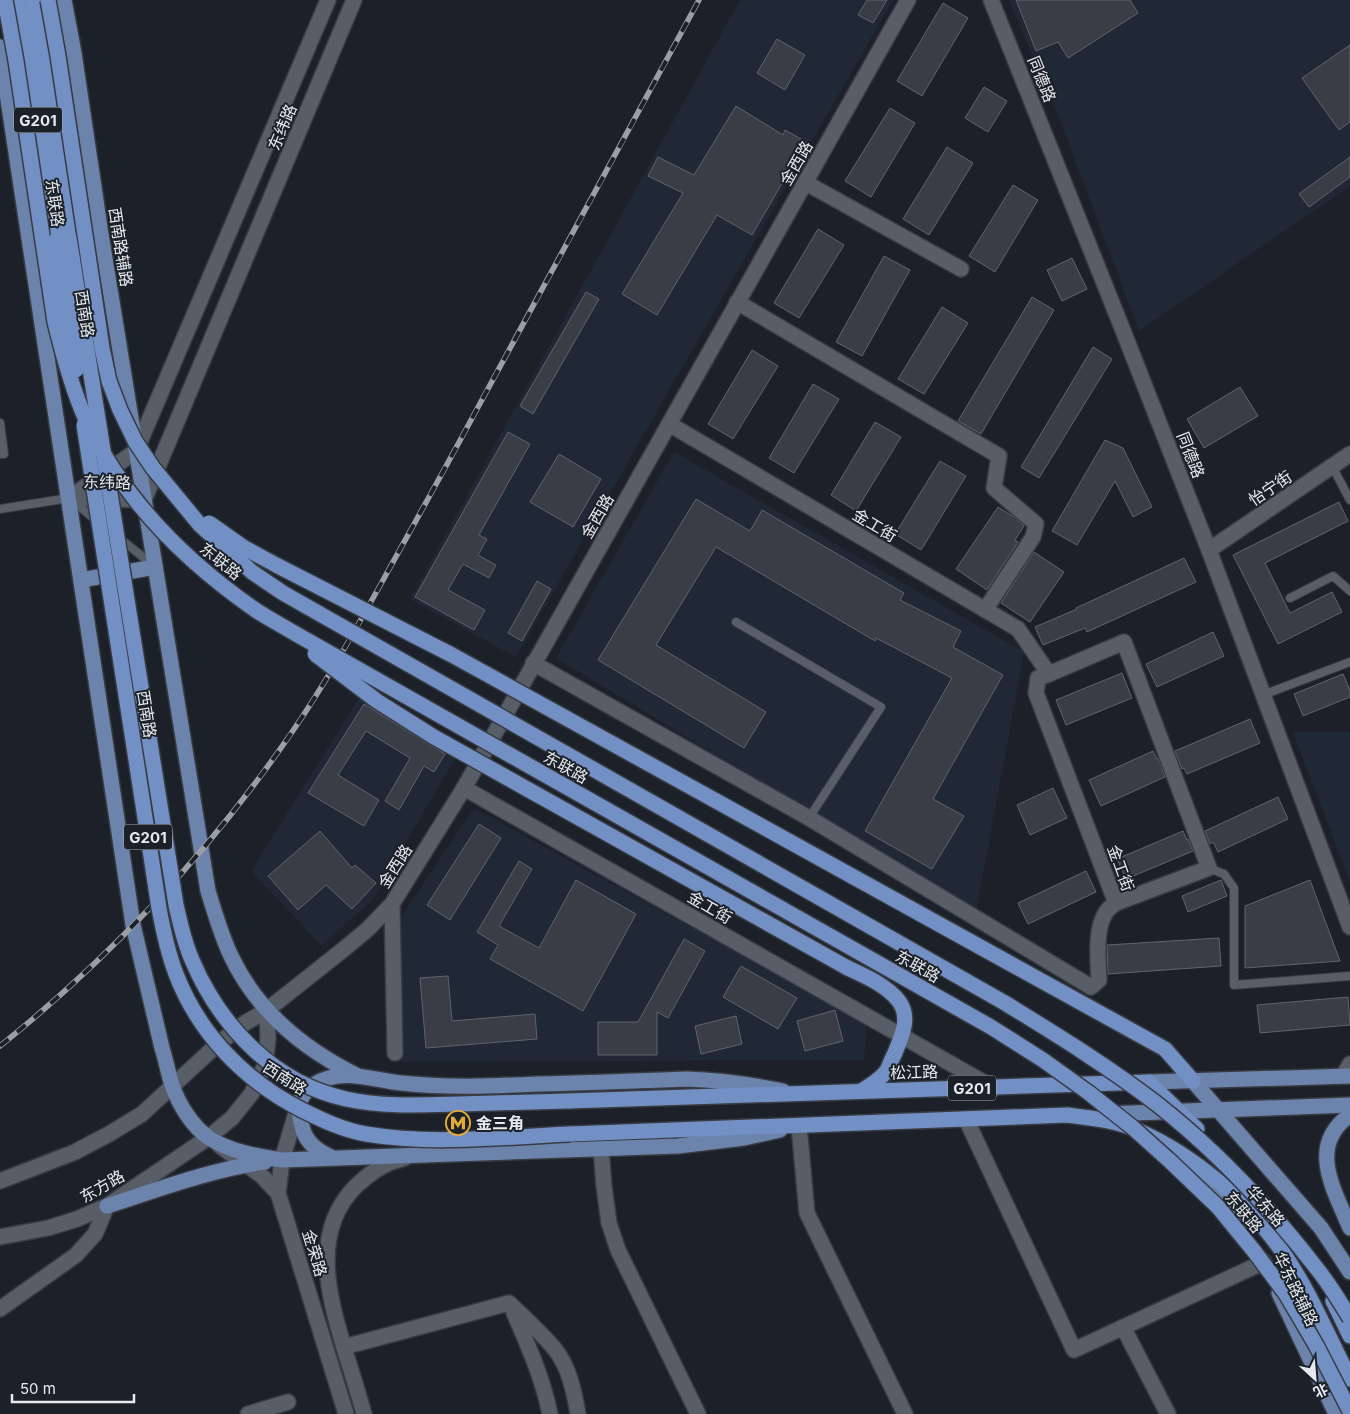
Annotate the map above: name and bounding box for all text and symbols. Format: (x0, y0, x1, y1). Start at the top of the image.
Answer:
street label: 同德路 (1024, 53, 1060, 105)
street label: 东纬路 (263, 101, 301, 153)
road number: G201 (14, 108, 62, 132)
street label: 金西路 (775, 137, 817, 189)
street label: 东联路 (42, 178, 68, 228)
street label: 西南路辅路 (105, 206, 137, 288)
street label: 西南路 (71, 289, 99, 339)
street label: 同德路 (1173, 429, 1209, 481)
street label: 怡宁街 (1245, 466, 1295, 510)
street label: 东纬路 (83, 472, 131, 492)
street label: 金西路 (576, 490, 618, 542)
street label: 金工街 (849, 504, 901, 546)
street label: 东联路 (196, 538, 246, 584)
street label: 西南路 (133, 689, 161, 739)
street label: 东联路 (540, 747, 592, 787)
road number: G201 (124, 824, 172, 850)
street label: 金西路 (374, 840, 416, 892)
street label: 金工街 (1103, 842, 1139, 894)
street label: 金工街 (684, 886, 736, 928)
street label: 东联路 (892, 946, 944, 986)
street label: 西南路 (259, 1057, 311, 1099)
street label: 松江路 (890, 1061, 938, 1083)
road number: G201 (948, 1076, 996, 1100)
metro station icon: 金三角 (445, 1110, 471, 1136)
place label: 金三角 (476, 1113, 524, 1133)
street label: 东方路 (76, 1165, 128, 1207)
street label: 华东路 (1243, 1181, 1289, 1231)
street label: 东联路 (1221, 1187, 1267, 1237)
street label: 金荣路 (298, 1227, 332, 1279)
street label: 华东路辅路 (1269, 1249, 1323, 1329)
north arrow (1290, 1354, 1340, 1404)
scale bar (12, 1372, 135, 1404)
text: 50 m (20, 1379, 56, 1398)
text: 北 (1311, 1380, 1331, 1402)

